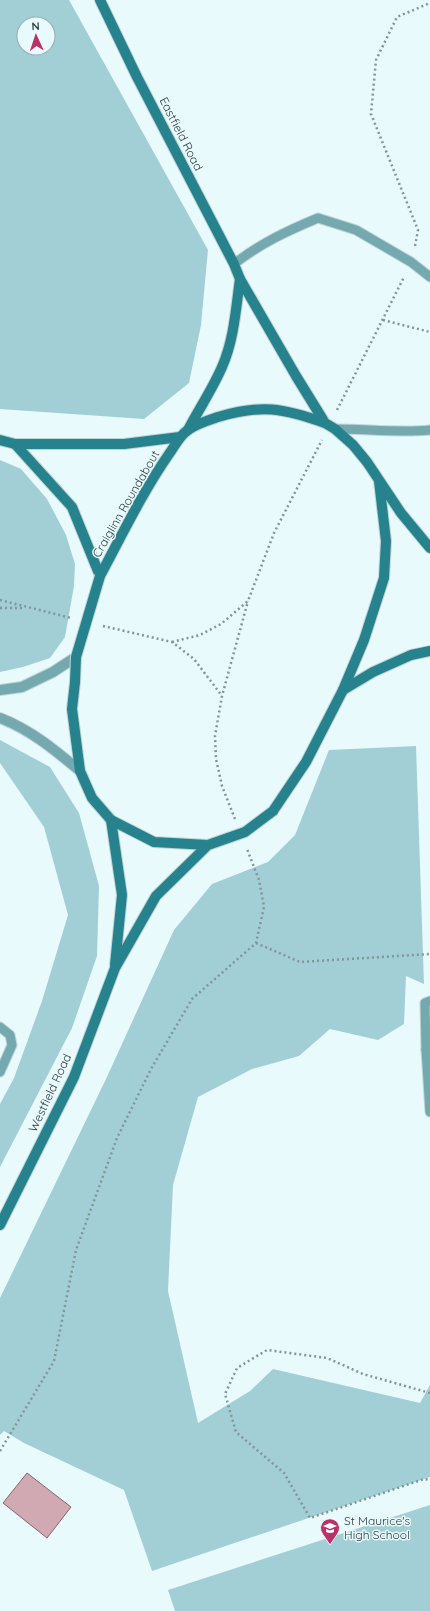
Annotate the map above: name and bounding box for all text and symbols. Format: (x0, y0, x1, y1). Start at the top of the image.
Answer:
north arrow (16, 16, 56, 56)
text: N (31, 19, 40, 33)
street label: Eastfield Road (157, 95, 206, 173)
street label: Craiglinn Roundabout (89, 448, 162, 560)
street label: Westfield Road (25, 1051, 74, 1134)
place label: St Maurice's High School (344, 1513, 410, 1542)
school or university icon: St Maurice's High School (319, 1517, 341, 1545)

